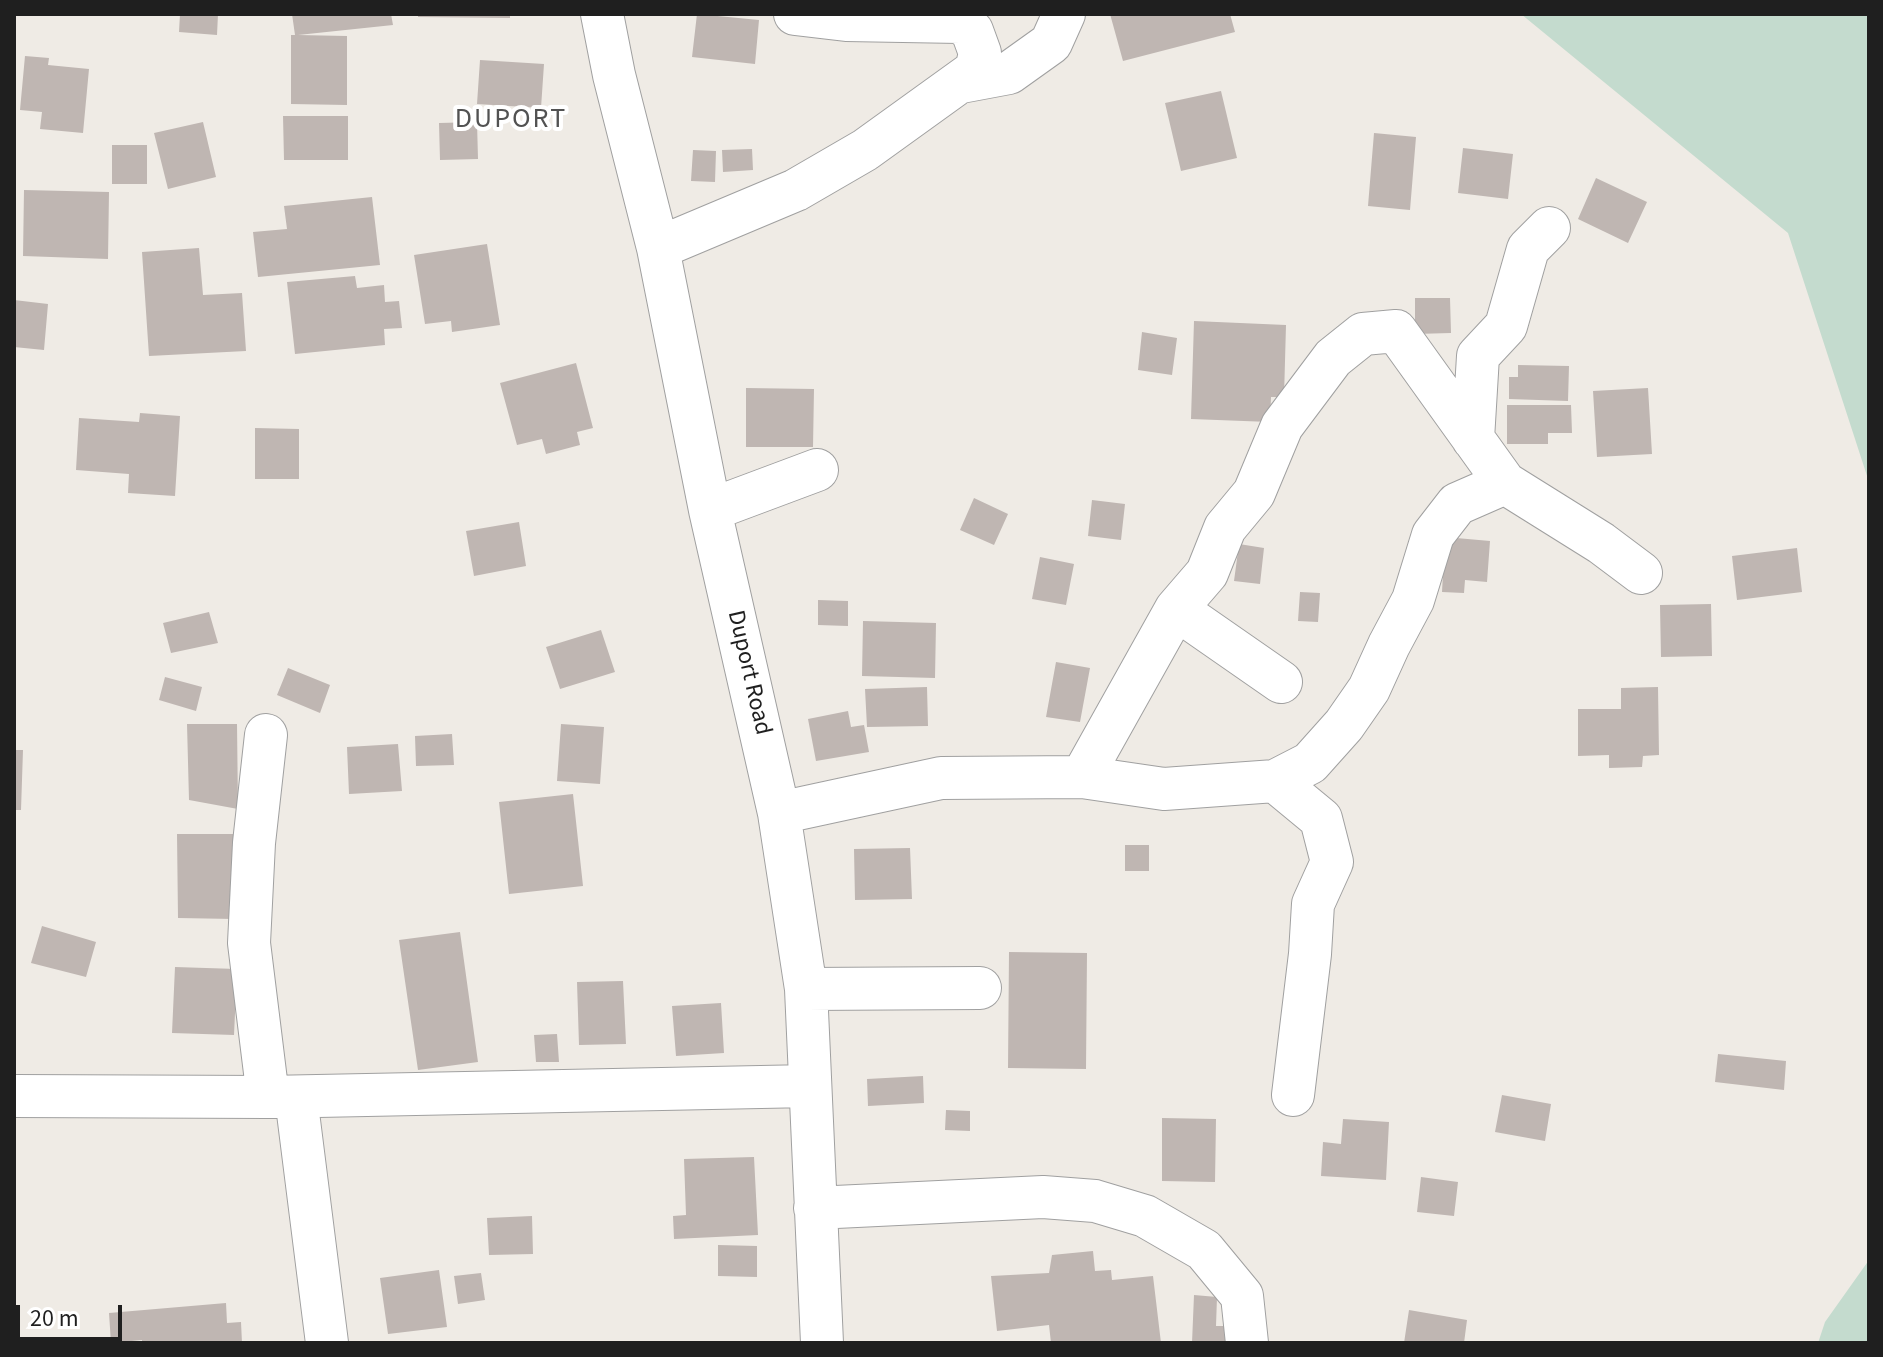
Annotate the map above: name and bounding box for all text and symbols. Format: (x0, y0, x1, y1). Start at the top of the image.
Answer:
district label: DUPORT (455, 104, 567, 138)
street label: Duport Road (720, 608, 776, 738)
scale bar (20, 1289, 126, 1339)
text: 20 m (30, 1301, 79, 1336)

